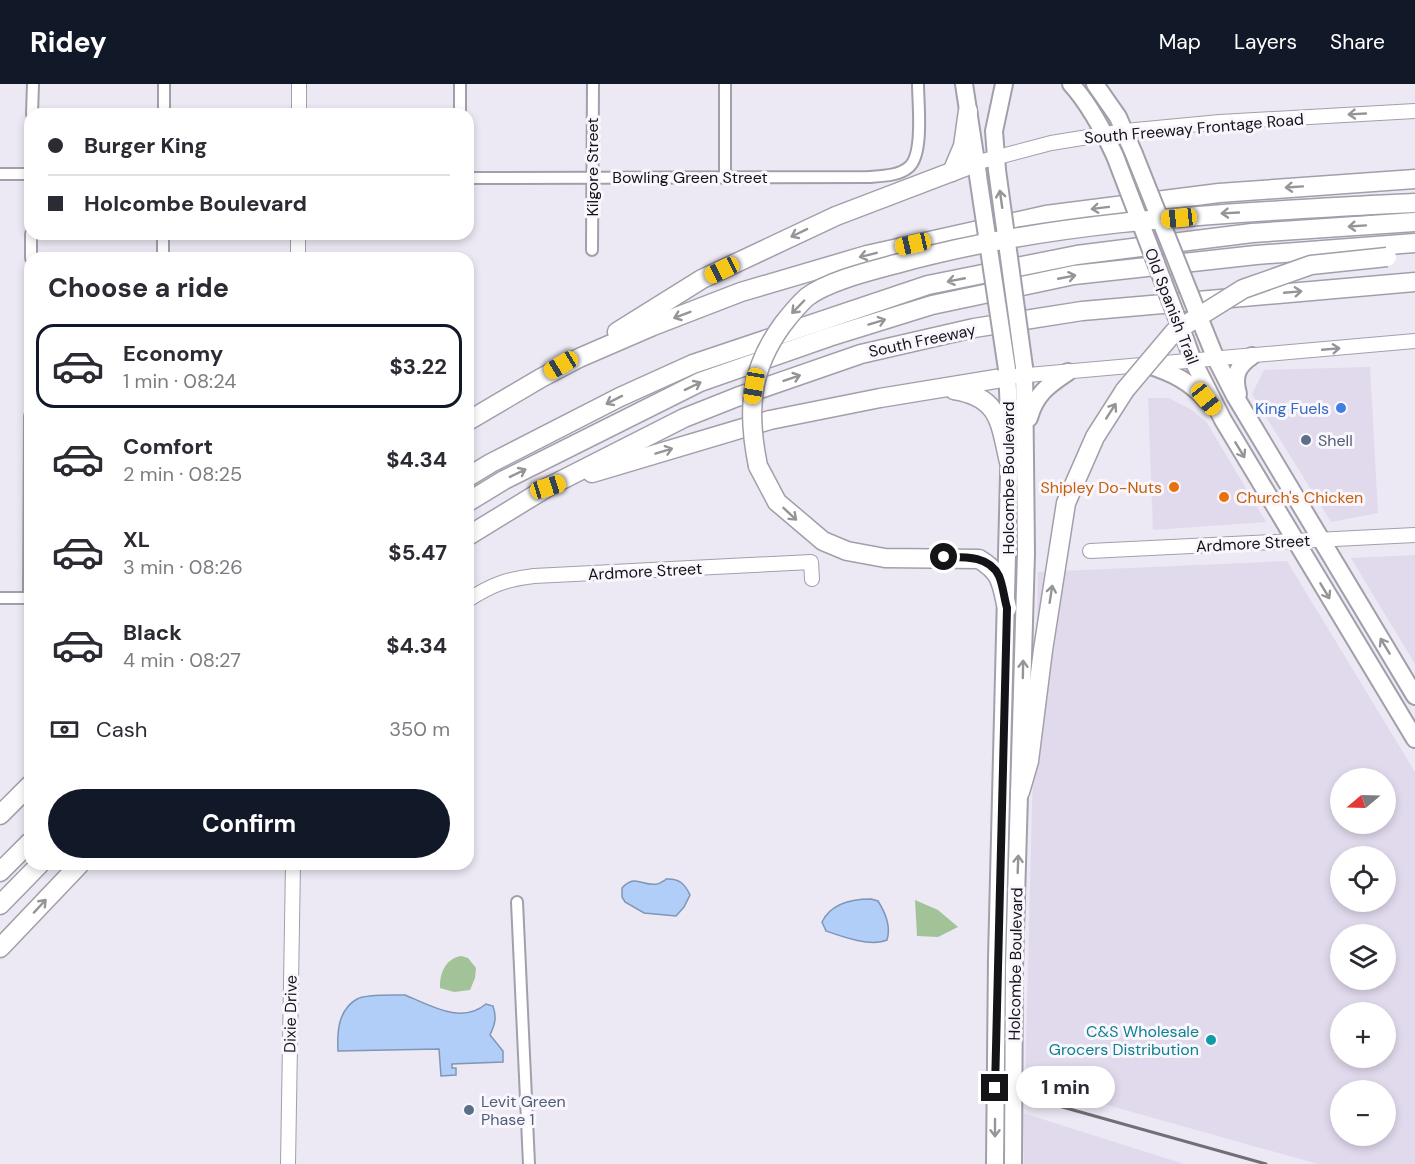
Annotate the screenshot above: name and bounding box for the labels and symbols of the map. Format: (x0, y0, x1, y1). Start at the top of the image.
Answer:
street label: South Freeway Frontage Road (1083, 108, 1305, 149)
one-way arrow (1347, 109, 1367, 120)
street label: Kilgore Street (582, 117, 603, 217)
street label: Bowling Green Street (612, 167, 768, 188)
one-way arrow (1284, 182, 1304, 193)
one-way arrow (995, 190, 1006, 210)
one-way arrow (1091, 203, 1110, 214)
car (1160, 207, 1198, 229)
one-way arrow (1221, 207, 1241, 218)
one-way arrow (1347, 221, 1367, 232)
one-way arrow (790, 228, 808, 240)
car (893, 231, 933, 257)
street label: Old Spanish Trail (1140, 245, 1203, 367)
one-way arrow (859, 250, 878, 261)
car (702, 254, 742, 286)
one-way arrow (1056, 271, 1076, 282)
one-way arrow (946, 275, 966, 286)
one-way arrow (1283, 286, 1303, 297)
one-way arrow (791, 299, 805, 314)
one-way arrow (674, 310, 692, 321)
one-way arrow (867, 316, 886, 327)
street label: South Freeway (867, 319, 978, 362)
one-way arrow (1321, 343, 1340, 354)
car (541, 348, 581, 382)
car (742, 367, 766, 405)
one-way arrow (782, 371, 801, 382)
one-way arrow (684, 379, 702, 391)
car (1188, 379, 1224, 419)
one-way arrow (606, 394, 623, 406)
place label: King Fuels (1255, 398, 1329, 419)
street label: Holcombe Boulevard (998, 401, 1019, 555)
marker: King Fuels (1334, 401, 1348, 415)
one-way arrow (1106, 403, 1118, 420)
place label: Shell (1318, 430, 1353, 451)
marker: Shell (1299, 433, 1313, 447)
one-way arrow (1235, 441, 1247, 458)
one-way arrow (654, 445, 673, 456)
one-way arrow (509, 466, 527, 478)
car (528, 473, 568, 501)
place label: Shipley Do-Nuts (1040, 477, 1162, 498)
marker: Shipley Do-Nuts (1167, 480, 1181, 494)
place label: Church's Chicken (1236, 487, 1363, 508)
marker: Church's Chicken (1217, 490, 1231, 504)
one-way arrow (782, 507, 797, 521)
street label: Ardmore Street (1195, 530, 1311, 557)
route start (930, 543, 957, 570)
street label: Ardmore Street (587, 558, 703, 585)
one-way arrow (1319, 582, 1331, 599)
one-way arrow (1046, 584, 1057, 604)
one-way arrow (1378, 638, 1390, 655)
one-way arrow (1017, 660, 1029, 680)
north arrow (1330, 768, 1396, 834)
one-way arrow (1012, 855, 1023, 875)
street label: Holcombe Boulevard (1004, 887, 1027, 1041)
one-way arrow (33, 899, 47, 914)
street label: Dixie Drive (279, 975, 302, 1053)
place label: C&S Wholesale Grocers Distribution (1049, 1021, 1199, 1060)
marker: C&S Wholesale Grocers Distribution (1204, 1033, 1218, 1047)
callout: 1 min (1016, 1067, 1115, 1109)
route end (981, 1074, 1008, 1101)
place label: Levit Green Phase 1 (481, 1091, 566, 1130)
marker: Levit Green Phase 1 (462, 1103, 476, 1117)
one-way arrow (989, 1117, 1001, 1137)

